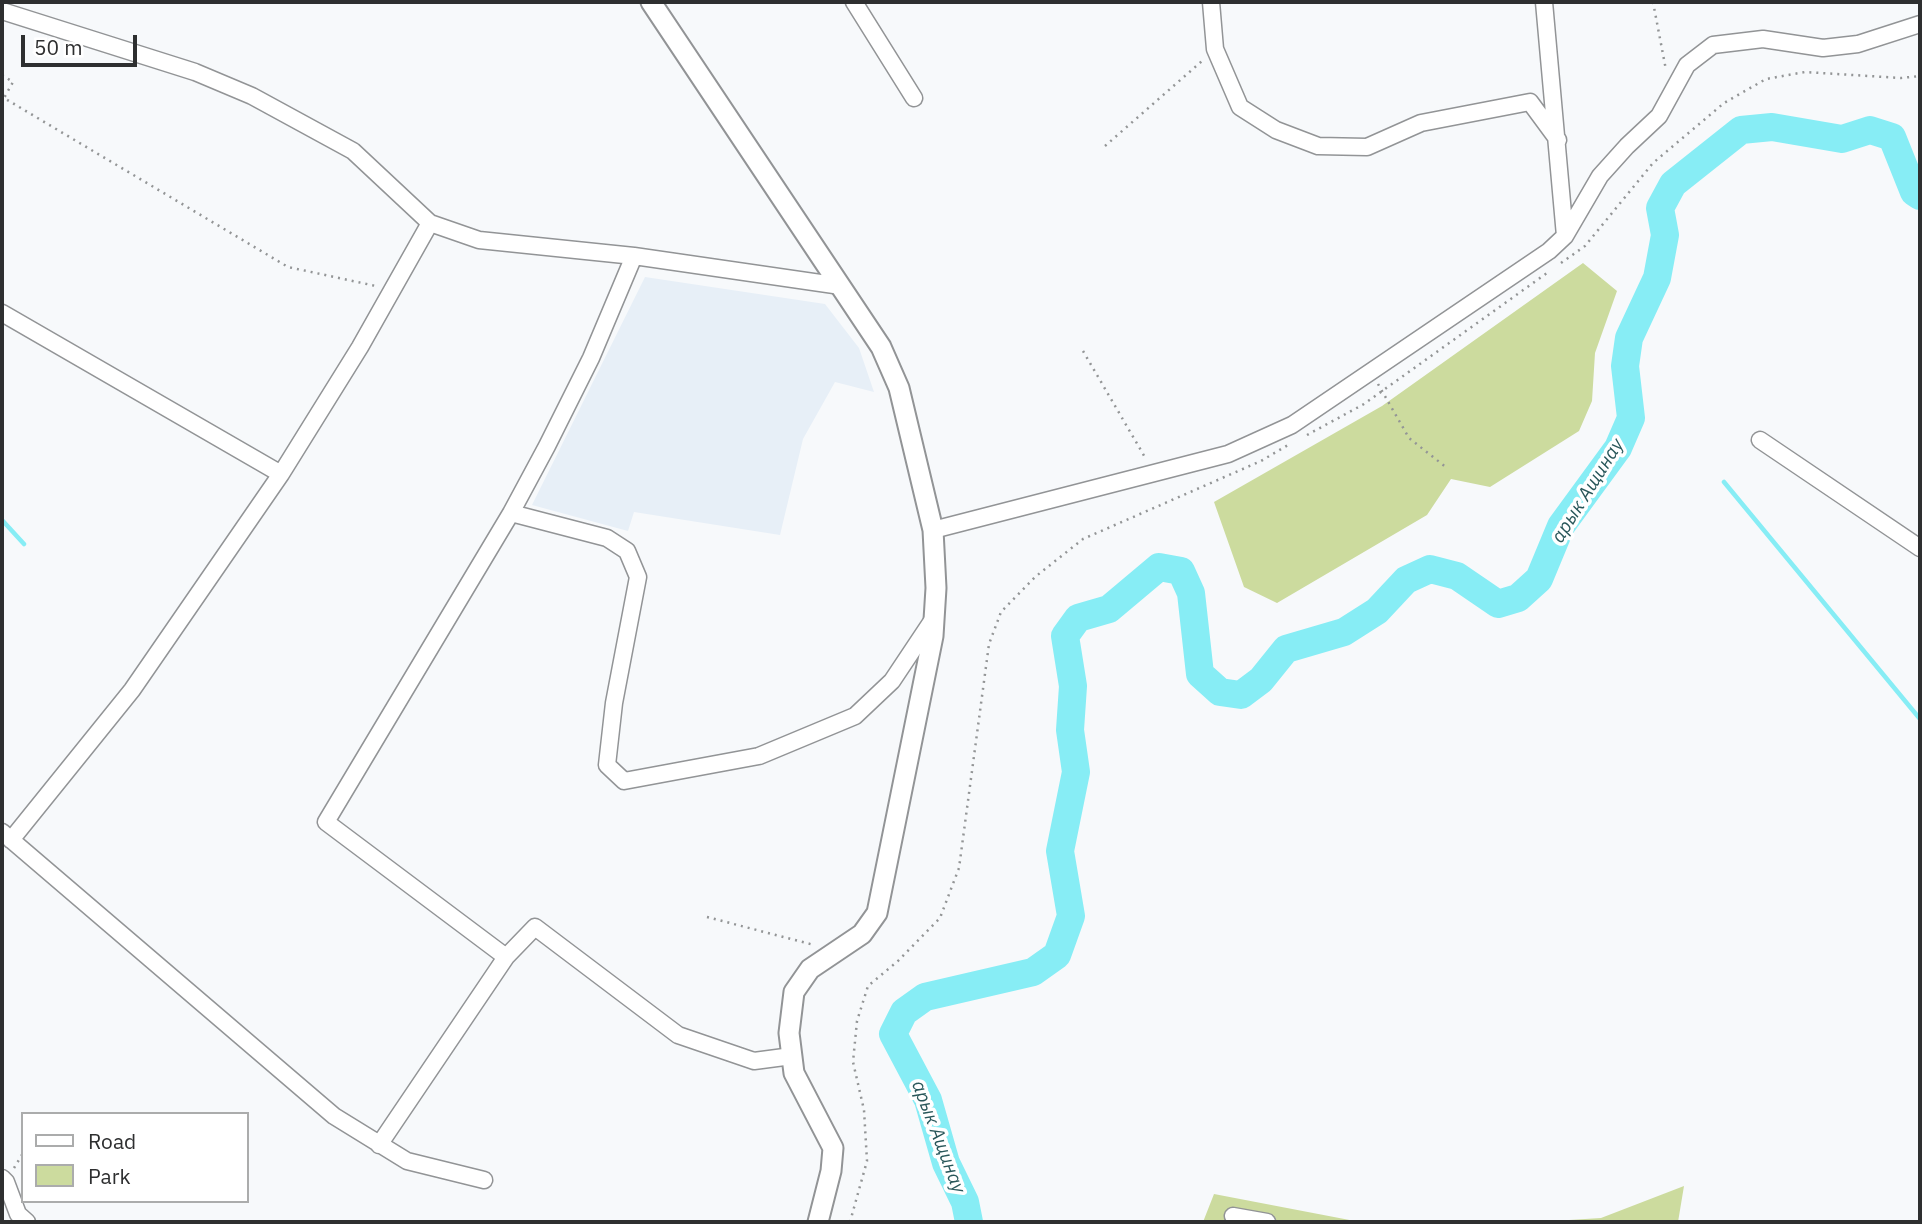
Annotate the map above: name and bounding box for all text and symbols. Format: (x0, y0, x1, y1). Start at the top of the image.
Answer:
scale bar (24, 21, 140, 65)
text: 50 m (34, 33, 83, 61)
water label: арык Ащинау (1547, 435, 1629, 547)
water label: арык Ащинау (906, 1078, 970, 1196)
legend (21, 1112, 248, 1203)
text: Road (88, 1127, 136, 1155)
text: Park (88, 1162, 131, 1190)

